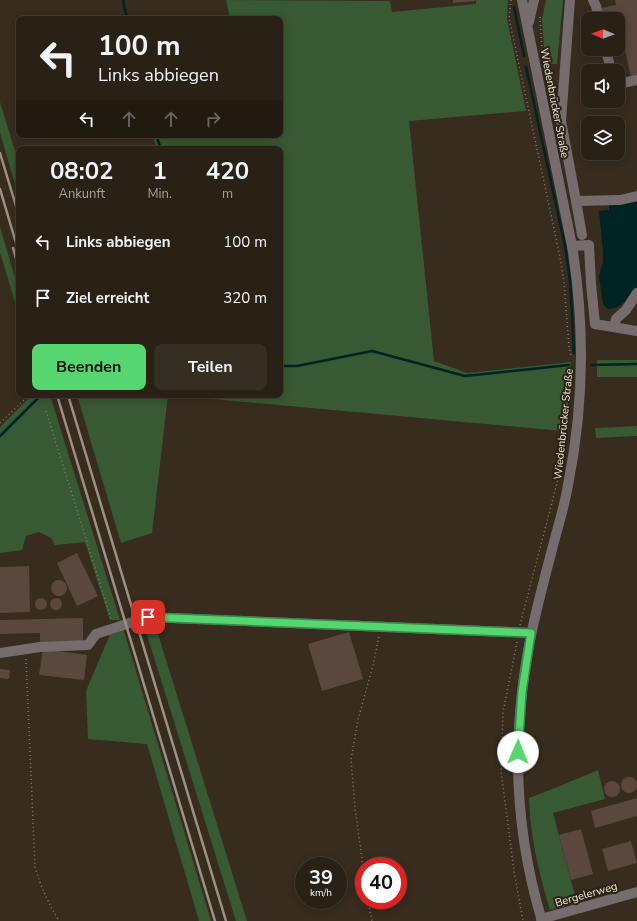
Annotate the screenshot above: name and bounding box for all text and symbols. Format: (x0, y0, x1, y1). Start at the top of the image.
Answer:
north arrow (581, 12, 625, 56)
map controls (581, 12, 625, 160)
text: 100 m (98, 27, 181, 65)
icon: left (32, 32, 84, 84)
street label: Wiedenbrücker Straße (537, 47, 573, 159)
text: Links abbiegen (98, 63, 219, 87)
button: sound (581, 64, 625, 108)
icon: left (76, 108, 98, 130)
icon: ahead (118, 108, 140, 130)
icon: ahead (160, 108, 182, 130)
icon: right (202, 108, 224, 130)
button: layers (581, 116, 625, 160)
text: 08:02 (50, 155, 114, 187)
text: 1 (152, 155, 167, 187)
text: 420 (206, 155, 249, 187)
text: Ankunft (58, 185, 105, 203)
text: Min. (147, 185, 172, 203)
text: m (222, 185, 233, 203)
icon: left (32, 231, 54, 253)
text: Links abbiegen (66, 232, 170, 252)
text: 100 m (223, 232, 267, 252)
icon: arrive (32, 287, 54, 309)
text: Ziel erreicht (66, 288, 149, 308)
text: 320 m (223, 288, 267, 308)
button: Beenden (32, 344, 146, 390)
button: Teilen (154, 344, 267, 390)
street label: Wiedenbrücker Straße (550, 368, 577, 480)
pin (131, 600, 165, 634)
icon: arrive (137, 606, 159, 628)
position arrow (497, 731, 539, 773)
speed limit sign: 40 (355, 857, 407, 909)
text: 39 (309, 864, 333, 891)
street label: Bergelerweg (553, 878, 619, 911)
text: km/h (310, 886, 332, 900)

